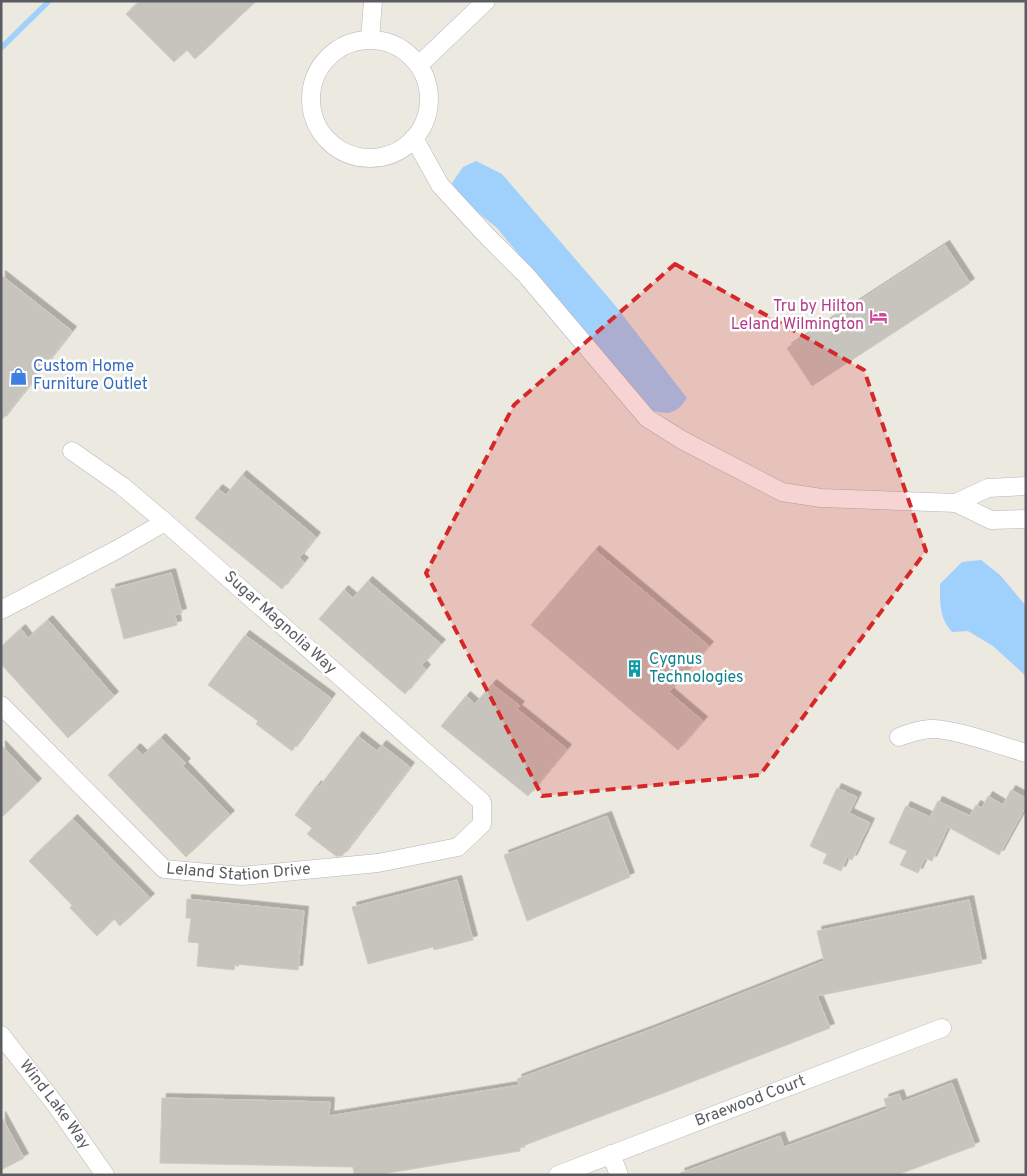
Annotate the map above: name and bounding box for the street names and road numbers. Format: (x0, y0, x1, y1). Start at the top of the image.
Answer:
street label: Sugar Magnolia Way (220, 567, 340, 679)
street label: Leland Station Drive (165, 859, 312, 886)
street label: Wind Lake Way (14, 1056, 94, 1154)
street label: Braewood Court (692, 1071, 809, 1132)

